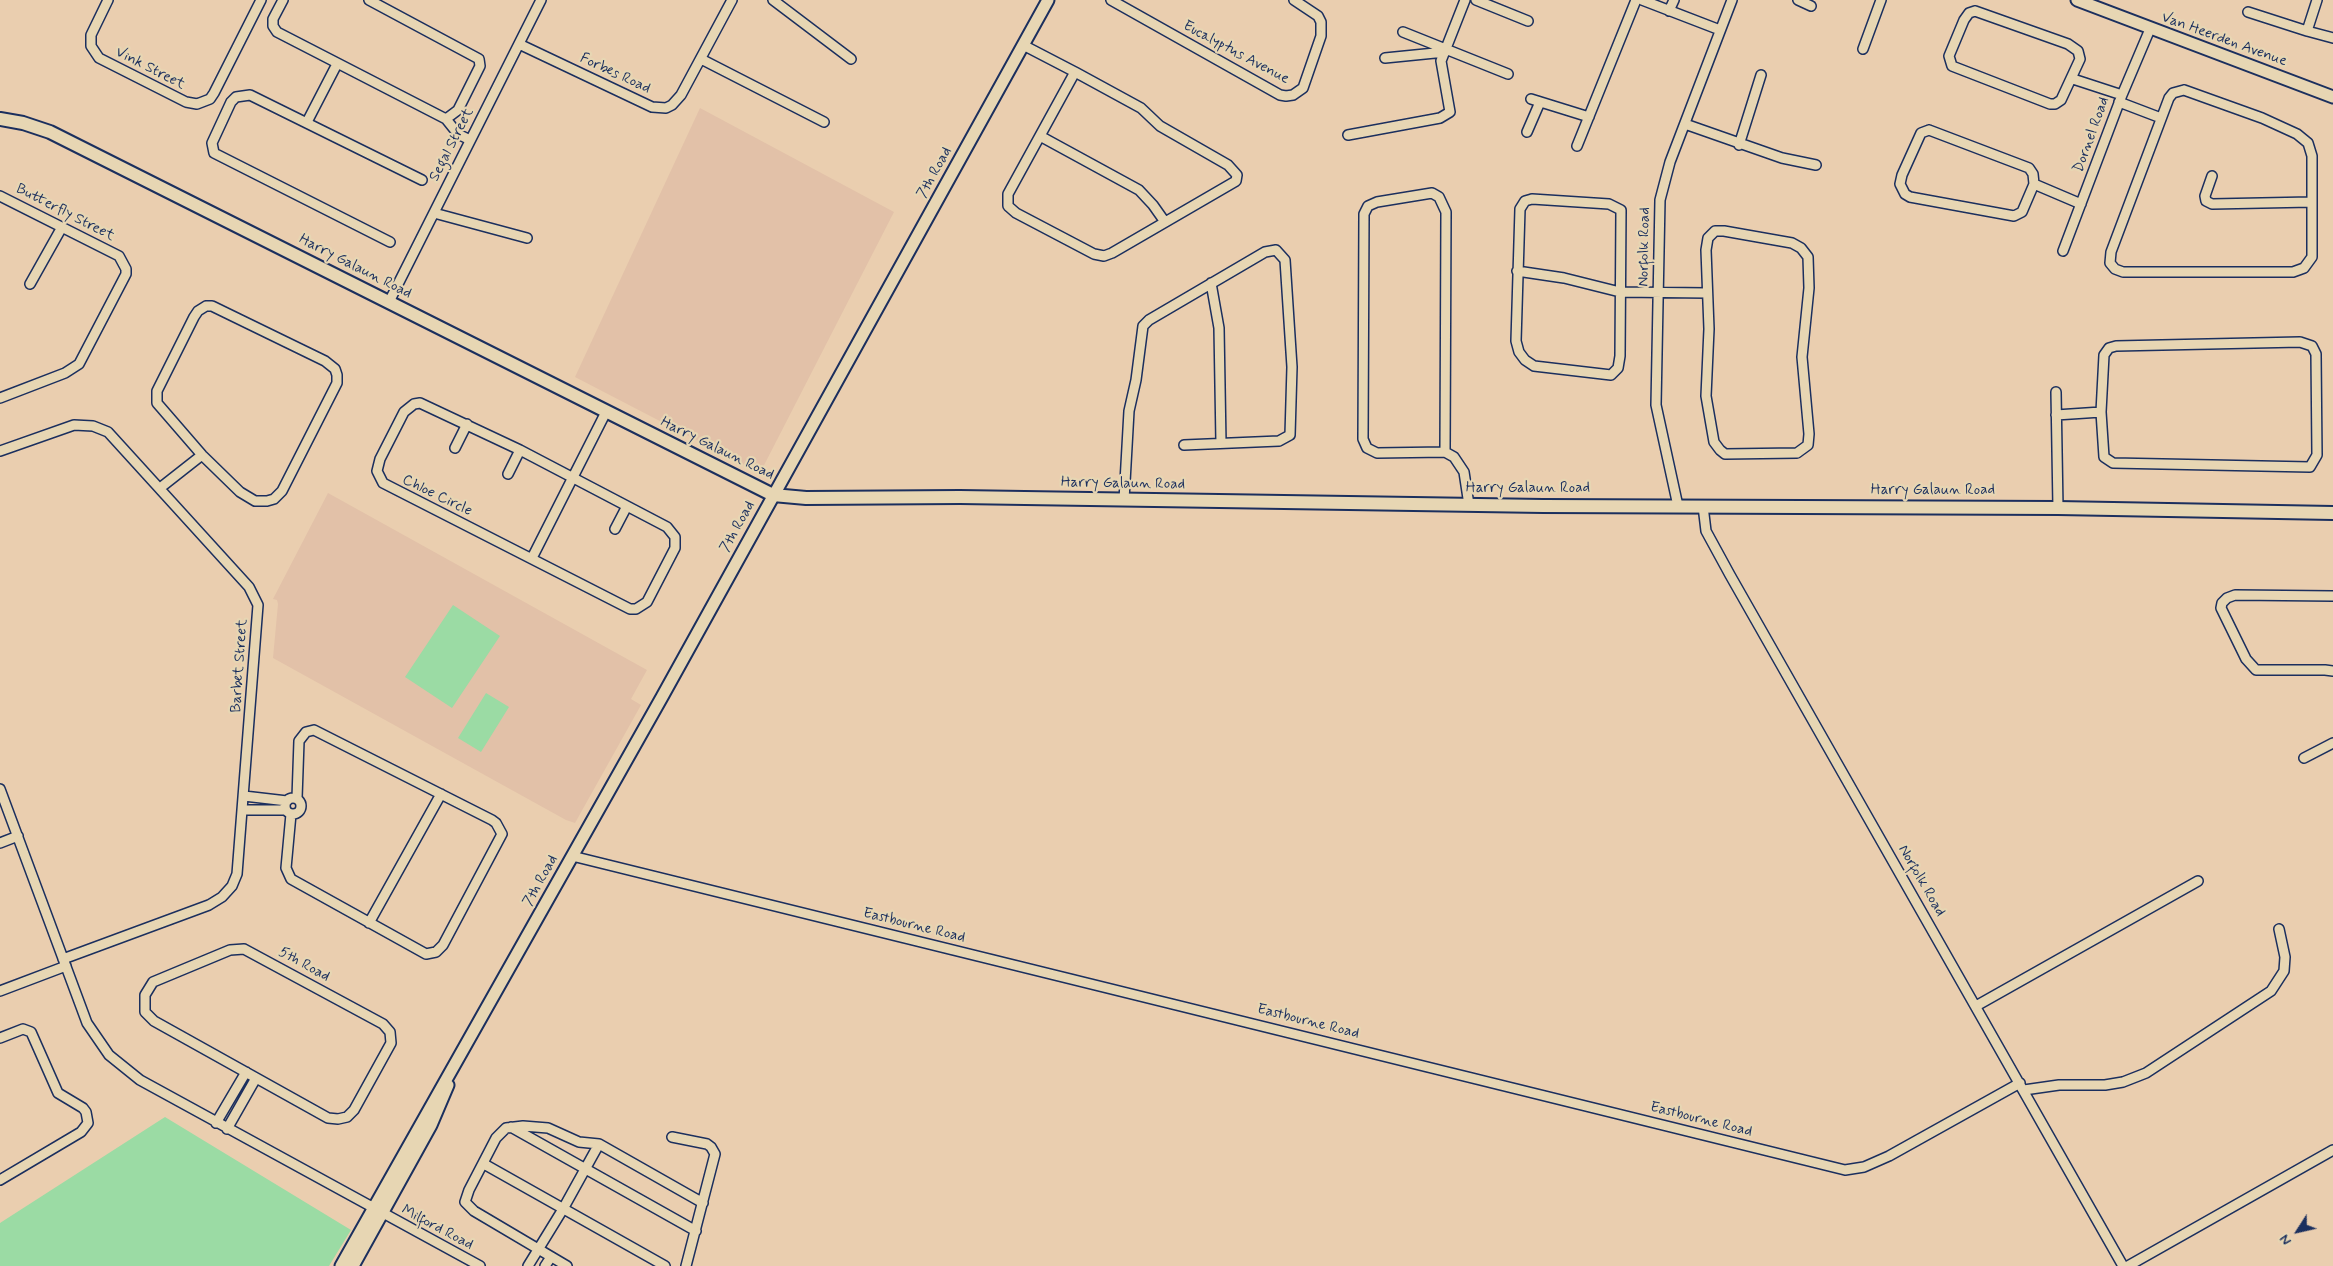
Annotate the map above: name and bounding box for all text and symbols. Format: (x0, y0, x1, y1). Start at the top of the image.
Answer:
street label: Van Heerden Avenue (2159, 9, 2289, 71)
street label: Eucalyptus Avenue (1180, 17, 1292, 89)
street label: Vink Street (112, 44, 188, 94)
street label: Forbes Road (577, 50, 653, 98)
street label: Dornel Road (2070, 95, 2114, 175)
street label: Segal Street (426, 105, 478, 185)
street label: 7th Road (914, 144, 956, 202)
street label: Butterfly Street (13, 180, 117, 246)
street label: Norfolk Road (1635, 207, 1655, 287)
street label: Harry Galaun Road (296, 231, 414, 303)
street label: Harry Galaun Road (657, 414, 777, 484)
street label: Chloe Circle (399, 471, 475, 521)
street label: Harry Galaun Road (1061, 474, 1185, 494)
street label: Harry Galaun Road (1466, 480, 1590, 498)
street label: Harry Galaun Road (1871, 482, 1995, 500)
street label: 7th Road (717, 498, 759, 556)
street label: Barbet Street (228, 619, 252, 713)
street label: Norfolk Road (1893, 842, 1949, 920)
street label: 7th Road (520, 852, 562, 910)
street label: Eastbourne Road (861, 905, 967, 947)
street label: 5th Road (275, 944, 333, 986)
street label: Eastbourne Road (1255, 1001, 1361, 1043)
street label: Eastbourne Road (1648, 1099, 1754, 1141)
street label: Milford Road (398, 1202, 476, 1254)
north arrow (2273, 1206, 2323, 1256)
text: N (2276, 1231, 2296, 1249)

